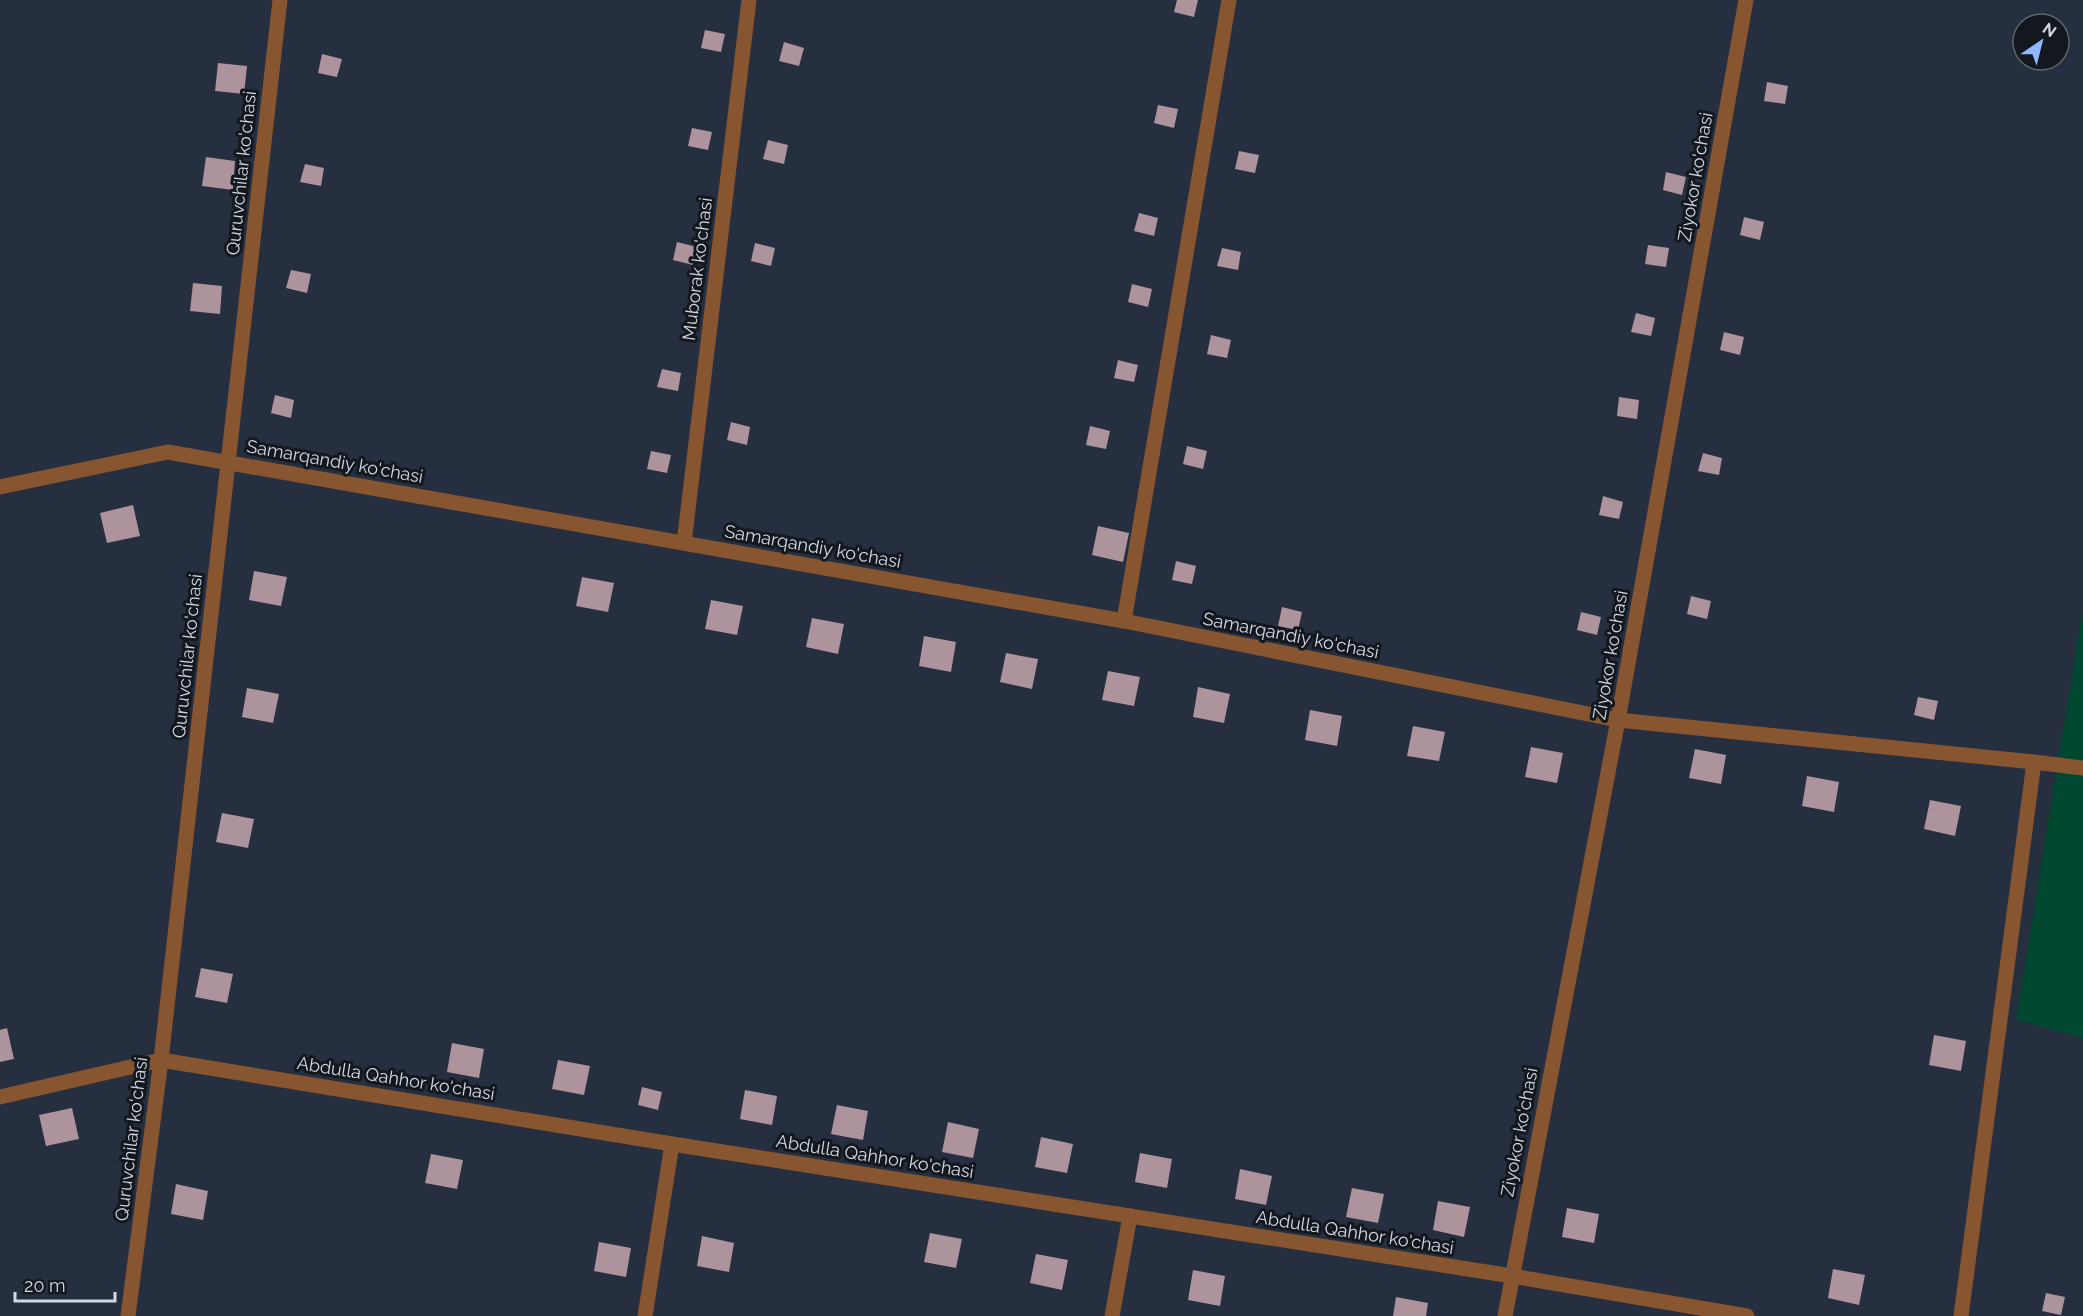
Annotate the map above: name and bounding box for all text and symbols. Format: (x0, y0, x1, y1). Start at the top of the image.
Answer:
north arrow (2011, 12, 2071, 72)
text: N (2039, 19, 2060, 41)
street label: Quruvchilar ko'chasi (222, 90, 260, 256)
street label: Ziyokor ko'chasi (1673, 111, 1717, 243)
street label: Muborak ko'chasi (678, 196, 716, 342)
street label: Samarqandiy ko'chasi (245, 435, 425, 487)
street label: Samarqandiy ko'chasi (723, 520, 903, 572)
street label: Quruvchilar ko'chasi (168, 573, 206, 739)
street label: Ziyokor ko'chasi (1588, 589, 1632, 721)
street label: Samarqandiy ko'chasi (1201, 608, 1381, 662)
street label: Abdulla Qahhor ko'chasi (296, 1052, 496, 1104)
street label: Quruvchilar ko'chasi (111, 1056, 151, 1222)
street label: Ziyokor ko'chasi (1496, 1066, 1542, 1198)
street label: Abdulla Qahhor ko'chasi (775, 1130, 975, 1182)
street label: Abdulla Qahhor ko'chasi (1255, 1206, 1455, 1258)
scale bar (15, 1265, 116, 1303)
text: 20 m (24, 1275, 66, 1296)

